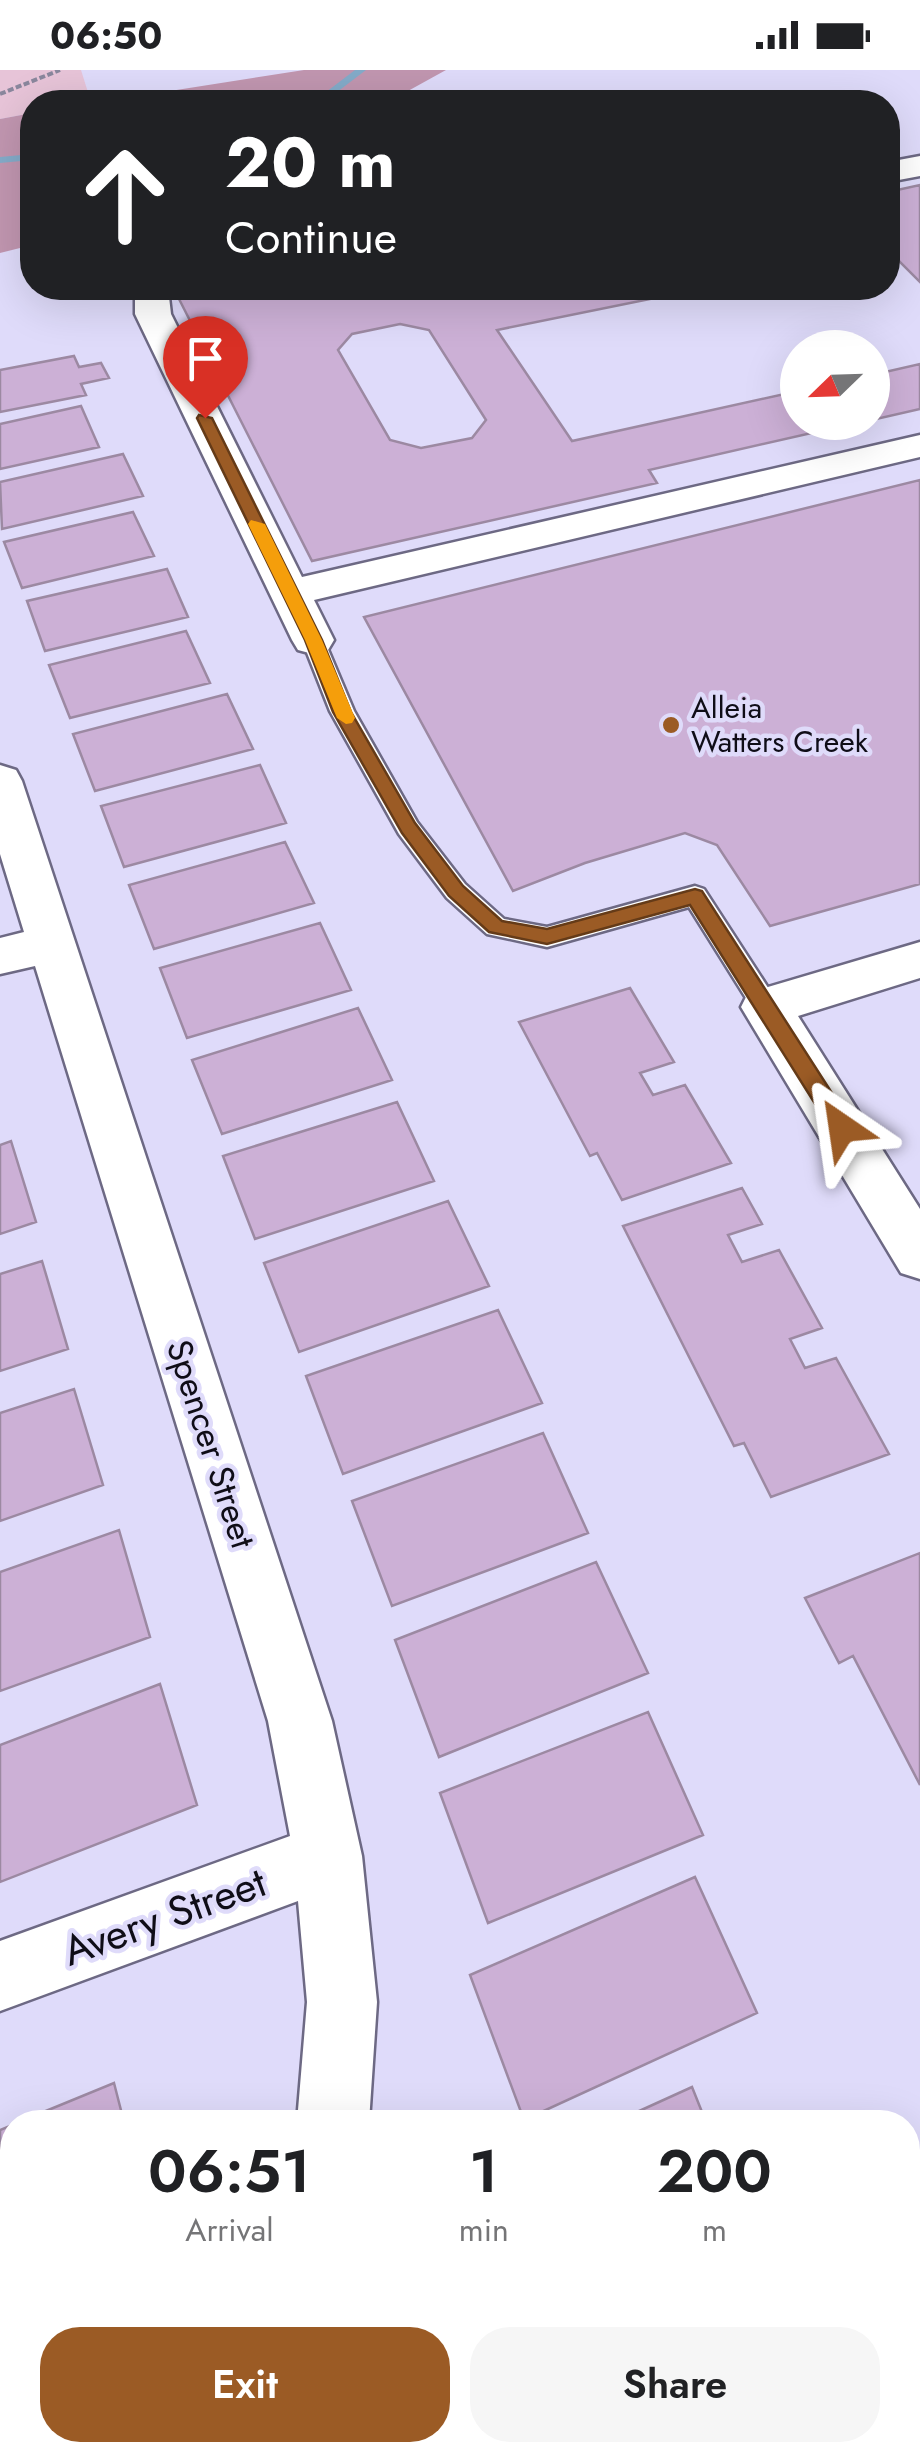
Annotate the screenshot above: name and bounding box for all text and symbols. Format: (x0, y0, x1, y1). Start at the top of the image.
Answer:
text: 06:50 (50, 8, 162, 63)
text: 20 m (225, 112, 396, 213)
icon: ahead (60, 130, 190, 260)
text: Continue (225, 205, 397, 270)
pin (163, 316, 248, 419)
north arrow (780, 330, 890, 440)
map controls (780, 330, 890, 440)
icon: arrive (178, 331, 233, 386)
place label: Alleia Watters Creek (691, 686, 869, 763)
marker: Alleia Watters Creek (660, 714, 682, 736)
position arrow (790, 1076, 894, 1180)
street label: Spencer Street (154, 1333, 268, 1555)
street label: Avery Street (54, 1852, 274, 1981)
text: 06:51 (148, 2128, 311, 2215)
text: 1 (469, 2128, 499, 2215)
text: 200 (657, 2128, 772, 2215)
text: Arrival (185, 2207, 274, 2253)
text: min (459, 2207, 509, 2253)
text: m (702, 2207, 727, 2253)
button: Exit (40, 2327, 450, 2442)
button: Share (470, 2327, 880, 2442)

